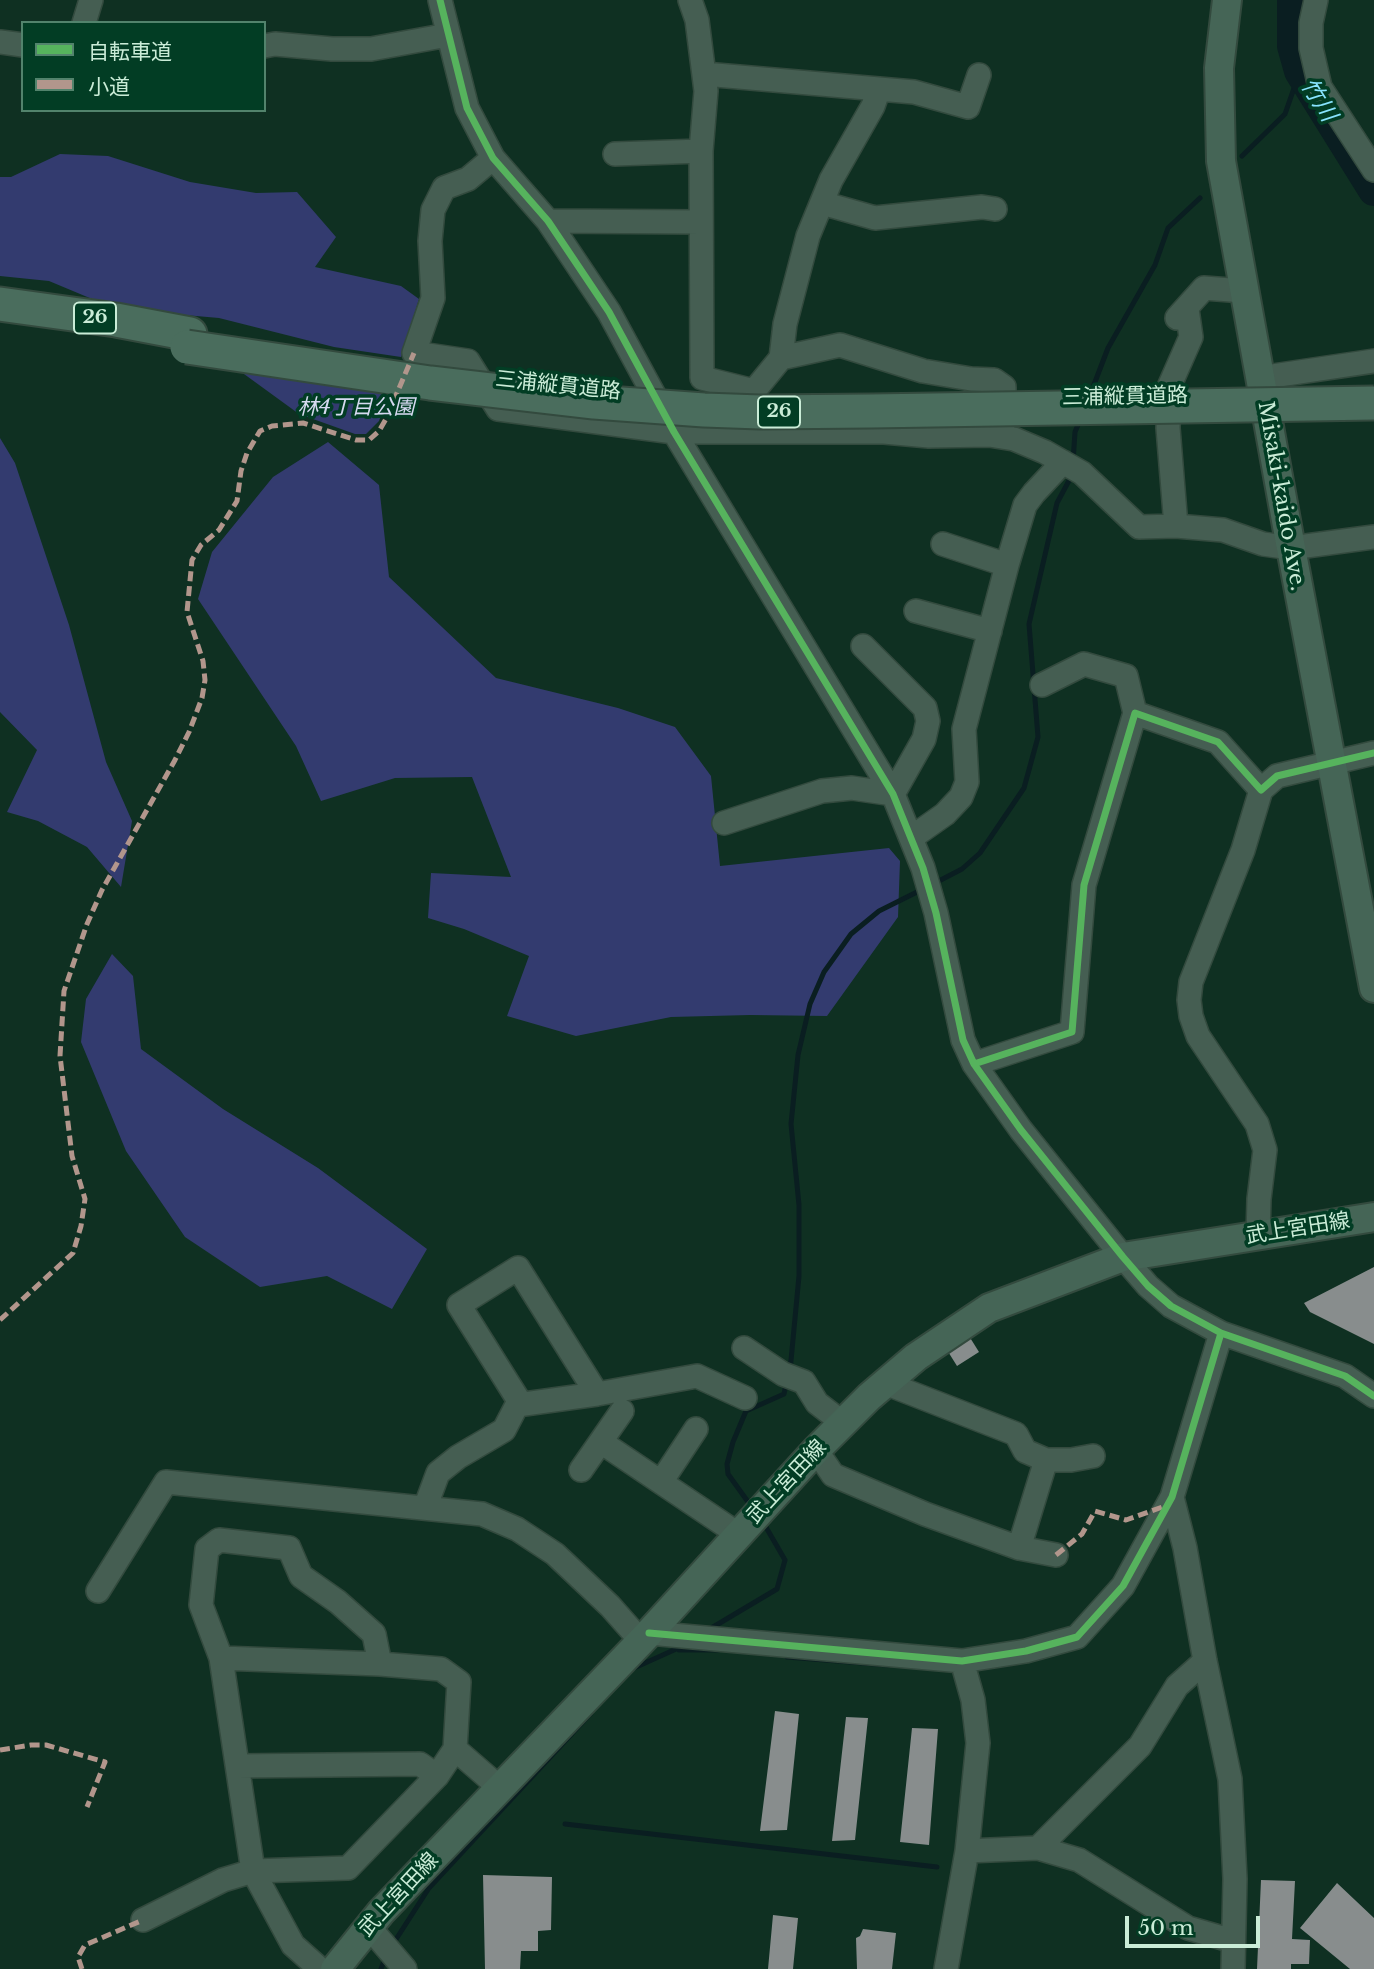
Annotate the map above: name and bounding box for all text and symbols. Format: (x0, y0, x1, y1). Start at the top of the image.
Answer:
legend (21, 21, 266, 112)
text: 自転車道 (88, 39, 172, 65)
water label: 竹川 (1294, 73, 1342, 127)
text: 小道 (88, 74, 130, 100)
road number: 26 (74, 302, 116, 334)
street label: 三浦縦貫道路 (494, 367, 622, 405)
street label: 三浦縦貫道路 (1062, 383, 1188, 411)
park label: 林4丁目公園 (297, 395, 415, 421)
road number: 26 (758, 396, 800, 428)
street label: Misaki-kaido Ave. (1252, 399, 1310, 593)
street label: 武上宮田線 (1244, 1208, 1352, 1250)
street label: 武上宮田線 (742, 1435, 832, 1529)
street label: 武上宮田線 (354, 1848, 444, 1942)
scale bar (1129, 1902, 1264, 1946)
text: 50 m (1138, 1915, 1193, 1941)

